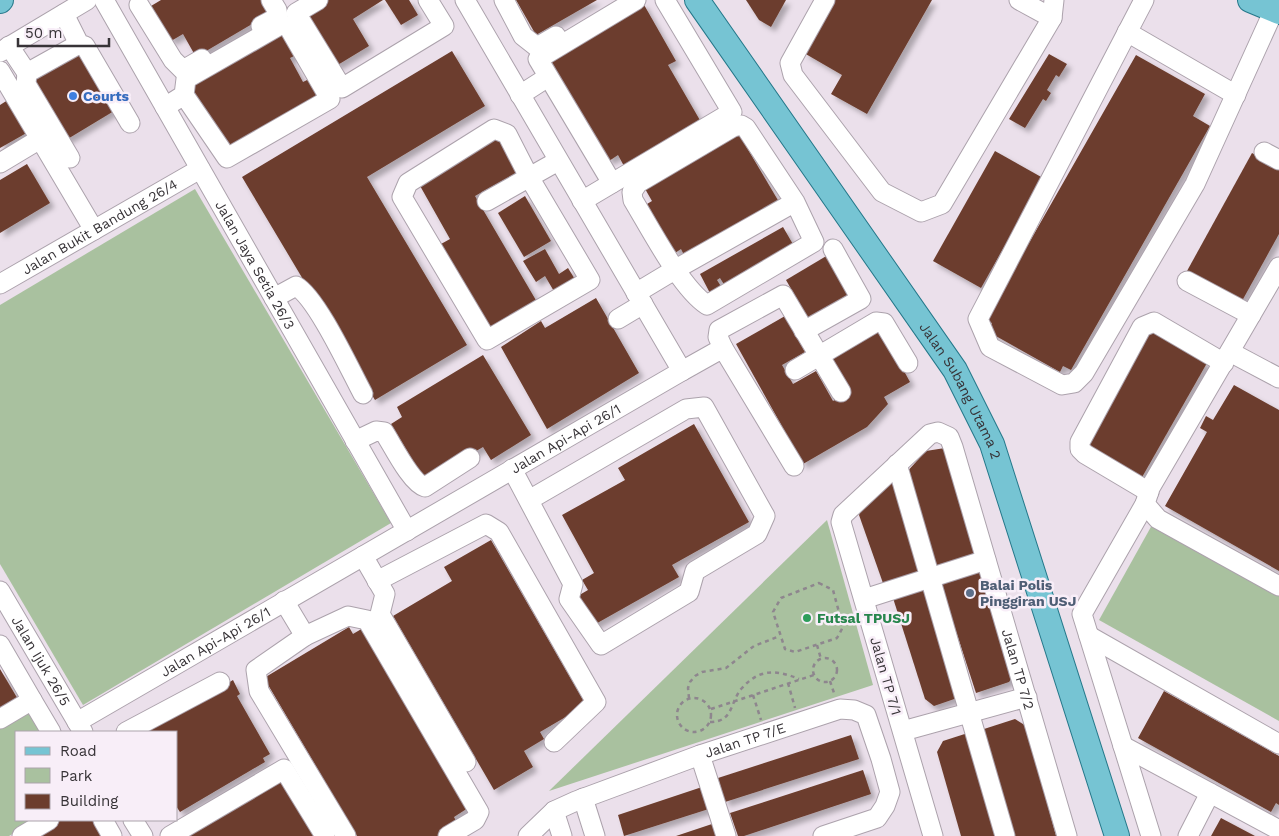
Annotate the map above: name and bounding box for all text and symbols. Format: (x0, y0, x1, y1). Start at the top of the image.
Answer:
scale bar (18, 15, 109, 47)
text: 50 m (25, 24, 62, 42)
place label: Courts (83, 88, 130, 104)
marker: Courts (67, 90, 79, 102)
street label: Jalan Bukit Bandung 26/4 (19, 176, 180, 278)
street label: Jalan Jaya Setia 26/3 (212, 198, 298, 332)
street label: Jalan Subang Utama 2 (916, 319, 1004, 461)
street label: Jalan Api-Api 26/1 (508, 400, 623, 477)
place label: Balai Polis Pinggiran USJ (980, 577, 1076, 609)
marker: Balai Polis Pinggiran USJ (964, 587, 976, 599)
street label: Jalan Api-Api 26/1 (158, 604, 273, 680)
place label: Futsal TPUSJ (817, 610, 910, 626)
marker: Futsal TPUSJ (801, 612, 813, 624)
street label: Jalan Ijuk 26/5 (9, 613, 74, 708)
street label: Jalan TP 7/2 (999, 627, 1037, 711)
street label: Jalan TP 7/1 (867, 635, 905, 717)
street label: Jalan TP 7/E (703, 719, 788, 761)
legend (15, 731, 178, 821)
text: Road (60, 742, 97, 760)
text: Park (60, 767, 93, 785)
text: Building (60, 792, 118, 810)

